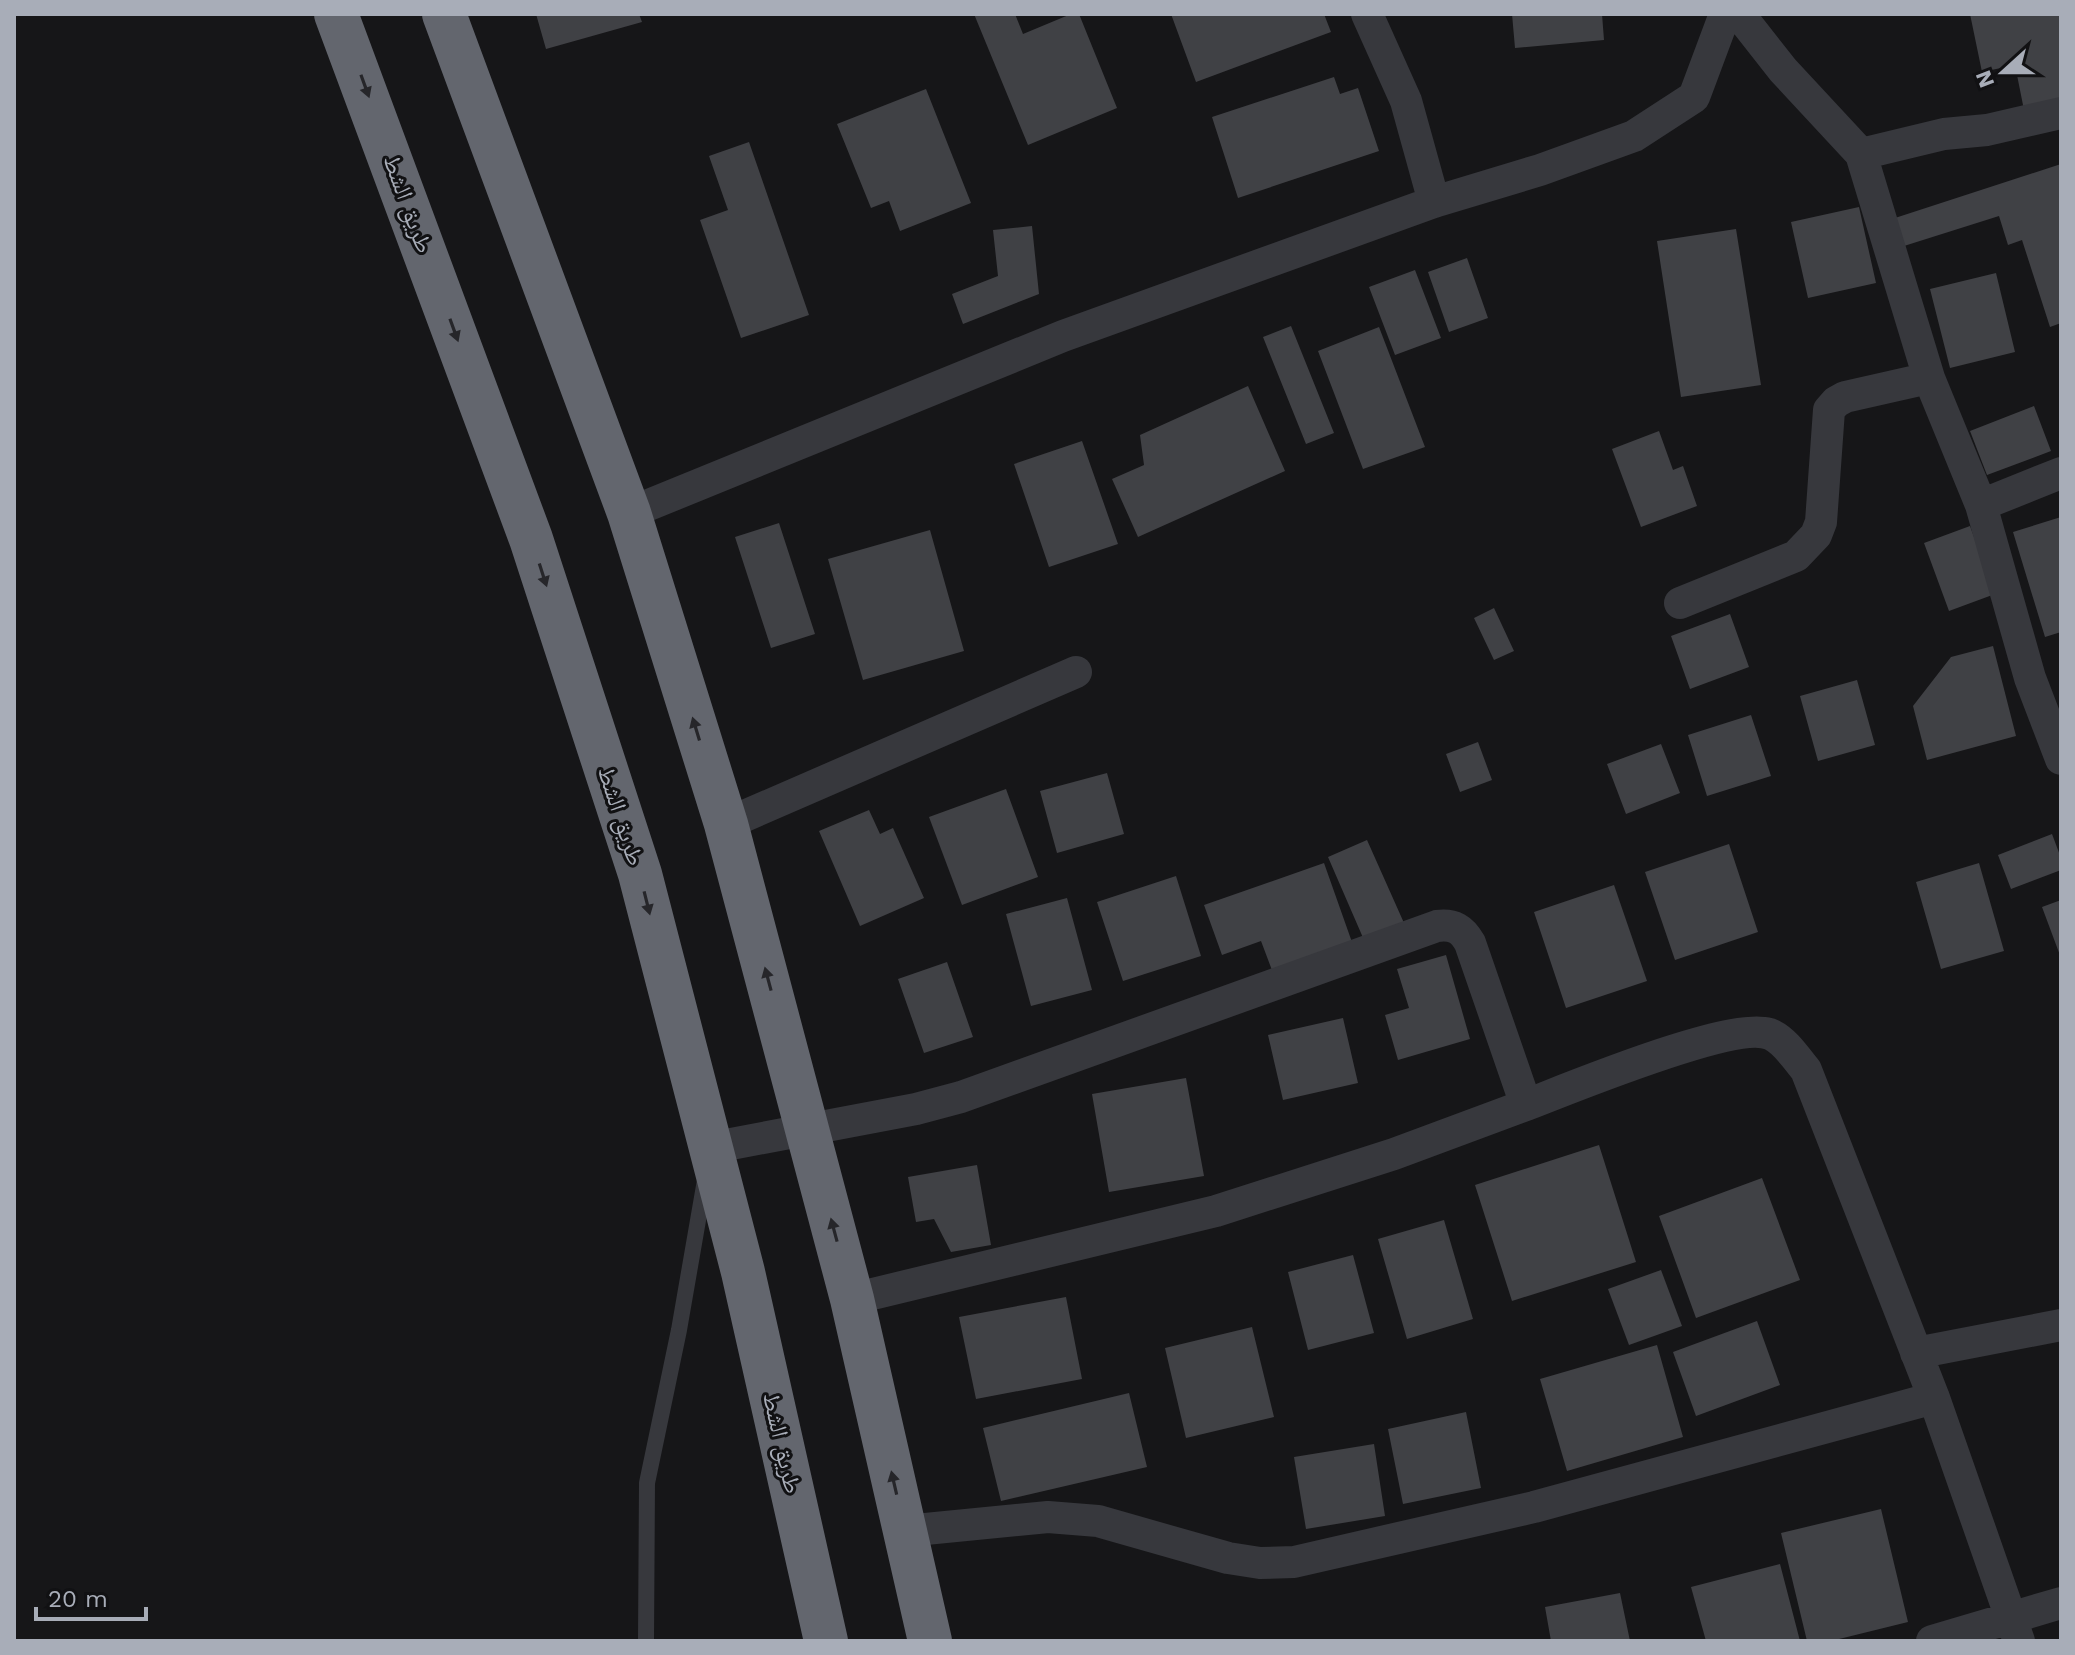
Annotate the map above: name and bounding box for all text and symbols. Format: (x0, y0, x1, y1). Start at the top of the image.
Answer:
north arrow (1963, 32, 2043, 112)
text: N (1970, 67, 1999, 91)
one-way arrow (359, 75, 371, 99)
street label: طريق الشط (377, 151, 439, 257)
one-way arrow (448, 319, 461, 343)
one-way arrow (537, 563, 549, 587)
one-way arrow (690, 716, 702, 740)
street label: طريق الشط (592, 763, 650, 869)
one-way arrow (642, 890, 654, 915)
one-way arrow (761, 966, 773, 991)
one-way arrow (827, 1218, 839, 1243)
street label: طريق الشط (757, 1390, 807, 1496)
one-way arrow (887, 1470, 900, 1495)
scale bar (36, 1571, 146, 1621)
text: 20 m (48, 1585, 108, 1613)

